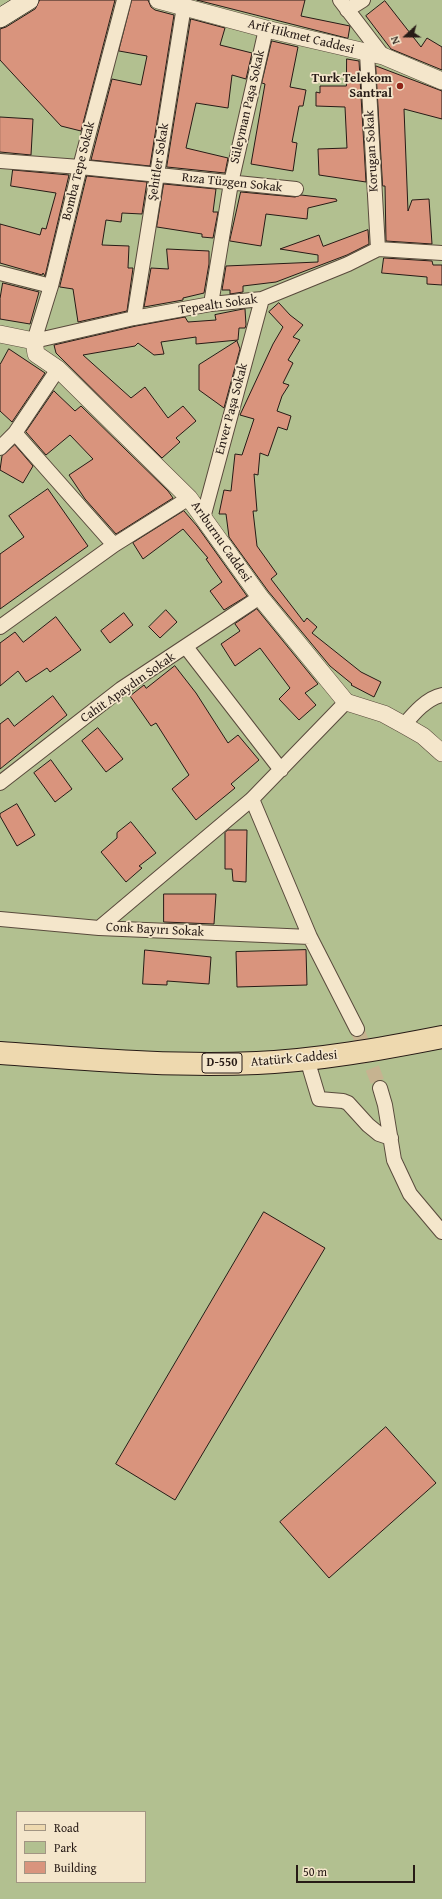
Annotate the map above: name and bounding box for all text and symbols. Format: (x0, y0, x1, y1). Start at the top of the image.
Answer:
street label: Arif Hikmet Caddesi (246, 16, 356, 58)
north arrow (386, 16, 426, 56)
text: N (386, 34, 404, 47)
street label: Süleyman Paşa Sokak (227, 49, 269, 165)
place label: Turk Telekom Santral (311, 71, 392, 102)
marker: Turk Telekom Santral (395, 81, 405, 91)
street label: Korugan Sokak (362, 110, 382, 192)
street label: Bomba Tepe Sokak (59, 120, 99, 222)
street label: Şehitler Sokak (145, 122, 173, 202)
street label: Rıza Tüzgen Sokak (181, 170, 283, 196)
street label: Tepealtı Sokak (178, 292, 258, 318)
street label: Enver Paşa Sokak (212, 362, 252, 456)
street label: Arıburnu Caddesi (187, 499, 255, 585)
street label: Cahit Apaydın Sokak (78, 649, 178, 727)
street label: Conk Bayırı Sokak (106, 920, 204, 940)
street label: Atatürk Caddesi (250, 1047, 338, 1071)
road number: D-550 (202, 1053, 242, 1073)
legend (16, 1811, 146, 1883)
text: Road (54, 1819, 79, 1836)
text: Park (54, 1839, 77, 1856)
scale bar (298, 1857, 417, 1883)
text: Building (54, 1859, 97, 1876)
text: 50 m (303, 1863, 327, 1880)

